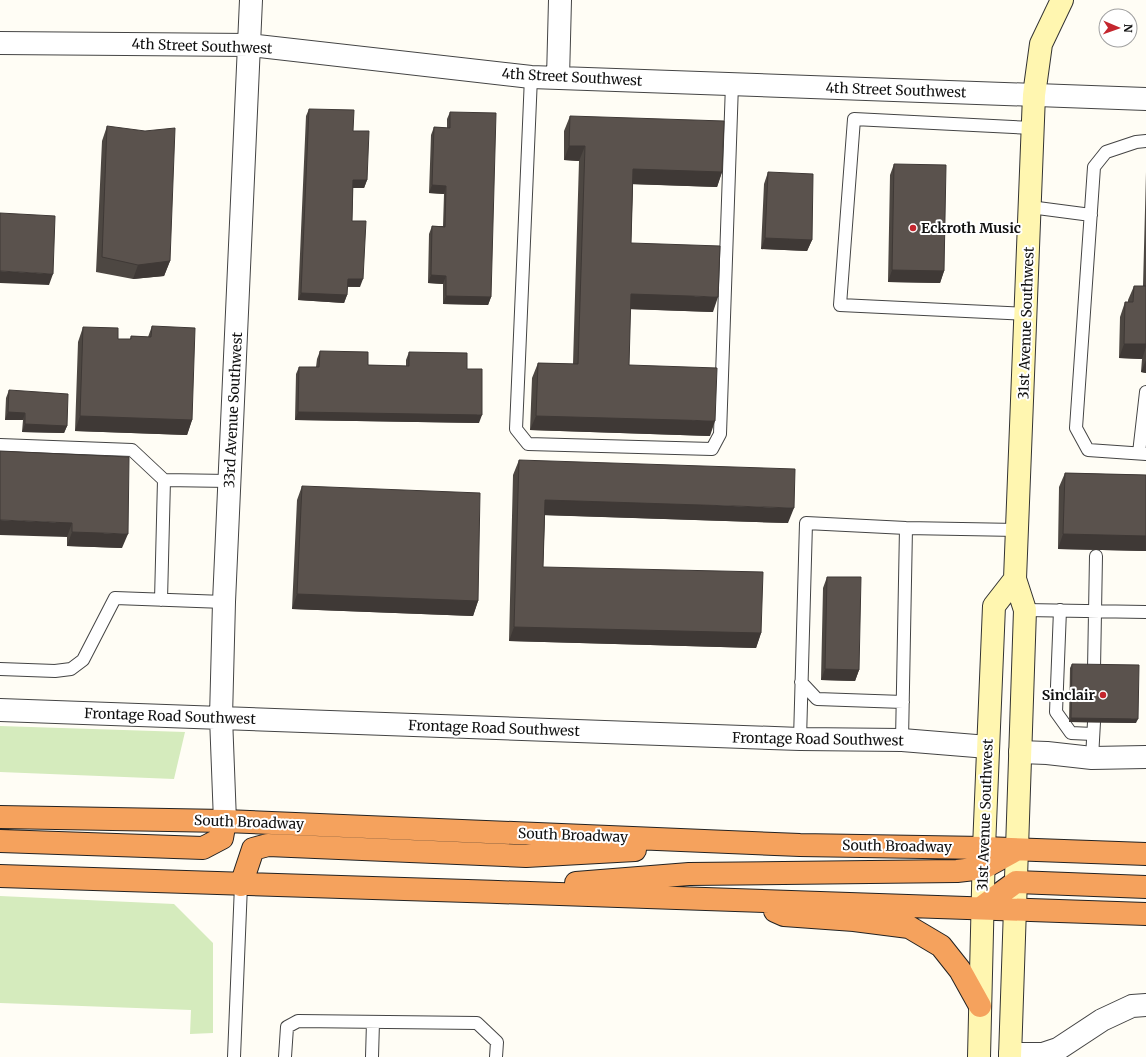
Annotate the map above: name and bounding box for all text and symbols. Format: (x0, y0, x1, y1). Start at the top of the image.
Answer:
north arrow (1098, 8, 1138, 48)
text: N (1121, 24, 1135, 33)
street label: 4th Street Southwest (131, 35, 273, 57)
street label: 4th Street Southwest (501, 64, 643, 90)
street label: 4th Street Southwest (825, 79, 967, 101)
place label: Eckroth Music (921, 219, 1021, 237)
marker: Eckroth Music (908, 223, 918, 233)
street label: 31st Avenue Southwest (1014, 246, 1038, 400)
street label: 33rd Avenue Southwest (220, 331, 246, 489)
place label: Sinclair (1042, 686, 1095, 704)
marker: Sinclair (1098, 690, 1108, 700)
street label: Frontage Road Southwest (84, 704, 257, 728)
street label: Frontage Road Southwest (408, 716, 581, 740)
street label: Frontage Road Southwest (732, 729, 905, 750)
street label: 31st Avenue Southwest (973, 738, 997, 892)
street label: South Broadway (194, 811, 305, 833)
street label: South Broadway (518, 824, 629, 846)
street label: South Broadway (842, 836, 953, 856)

